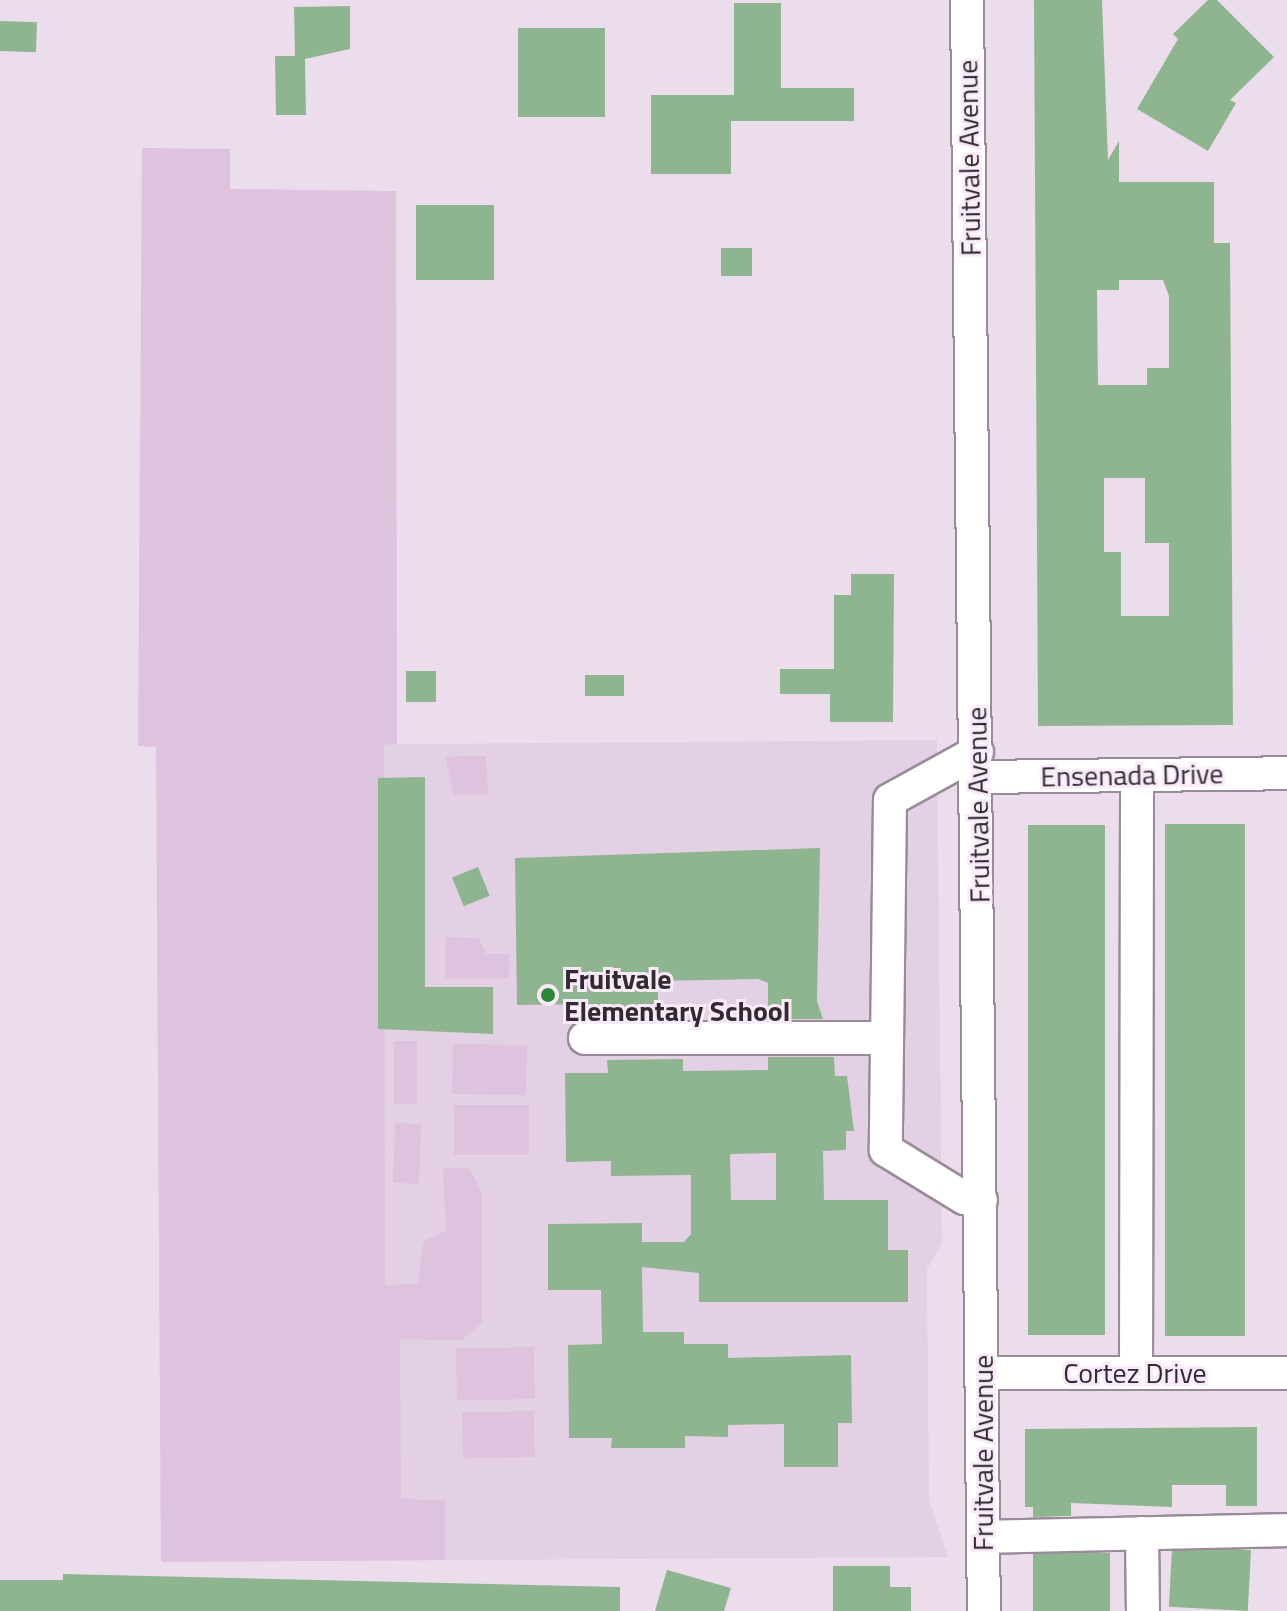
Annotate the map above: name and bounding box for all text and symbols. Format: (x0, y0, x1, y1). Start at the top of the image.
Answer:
street label: Fruitvale Avenue (950, 60, 988, 256)
street label: Fruitvale Avenue (959, 707, 997, 903)
street label: Ensenada Drive (1040, 757, 1224, 793)
place label: Fruitvale Elementary School (564, 962, 790, 1028)
marker: Fruitvale Elementary School (539, 986, 557, 1004)
street label: Fruitvale Avenue (966, 1355, 1000, 1551)
street label: Cortez Drive (1063, 1356, 1207, 1390)

